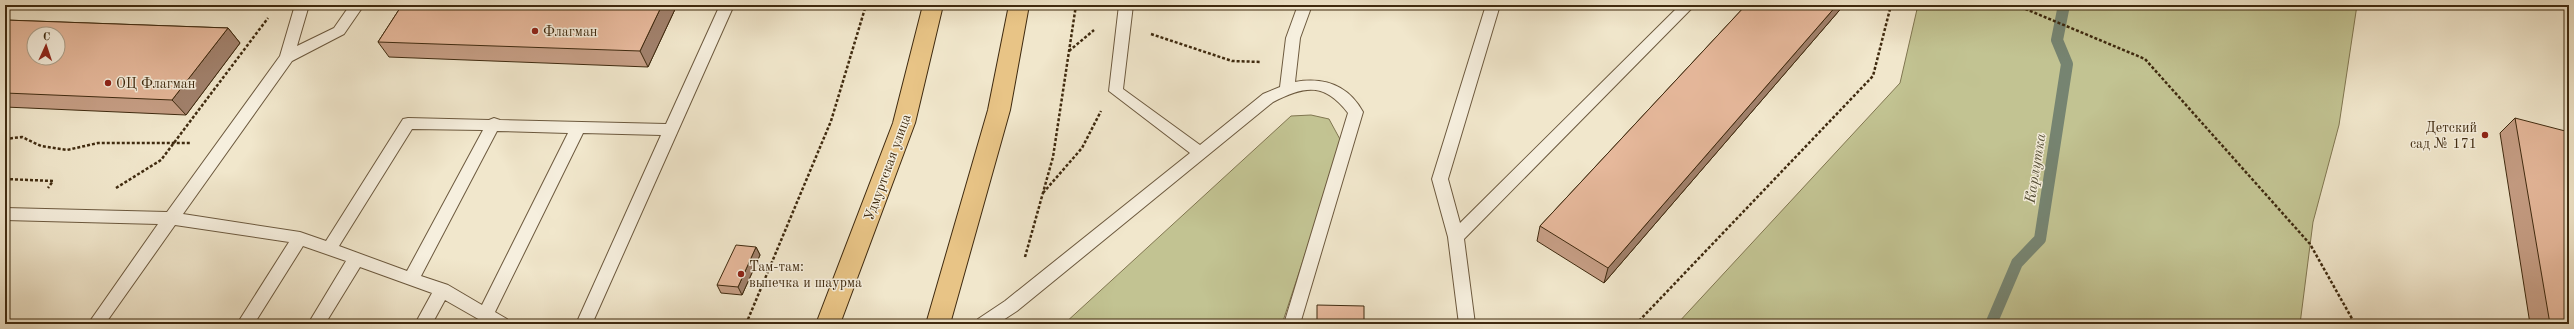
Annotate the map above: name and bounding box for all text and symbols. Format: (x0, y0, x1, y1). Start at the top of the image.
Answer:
place label: Флагман (543, 25, 598, 39)
north arrow (26, 26, 66, 66)
marker: Флагман (530, 26, 540, 36)
text: С (43, 32, 50, 43)
place label: ОЦ Флагман (116, 77, 196, 91)
marker: ОЦ Флагман (103, 78, 113, 88)
street label: Удмуртская улица (862, 112, 914, 222)
place label: Детский сад № 171 (2410, 121, 2477, 151)
marker: Детский сад № 171 (2480, 130, 2490, 140)
water label: Карлутка (2023, 132, 2049, 205)
place label: Там-там: выпечка и шаурма (749, 260, 862, 290)
marker: Там-там: выпечка и шаурма (736, 269, 746, 279)

